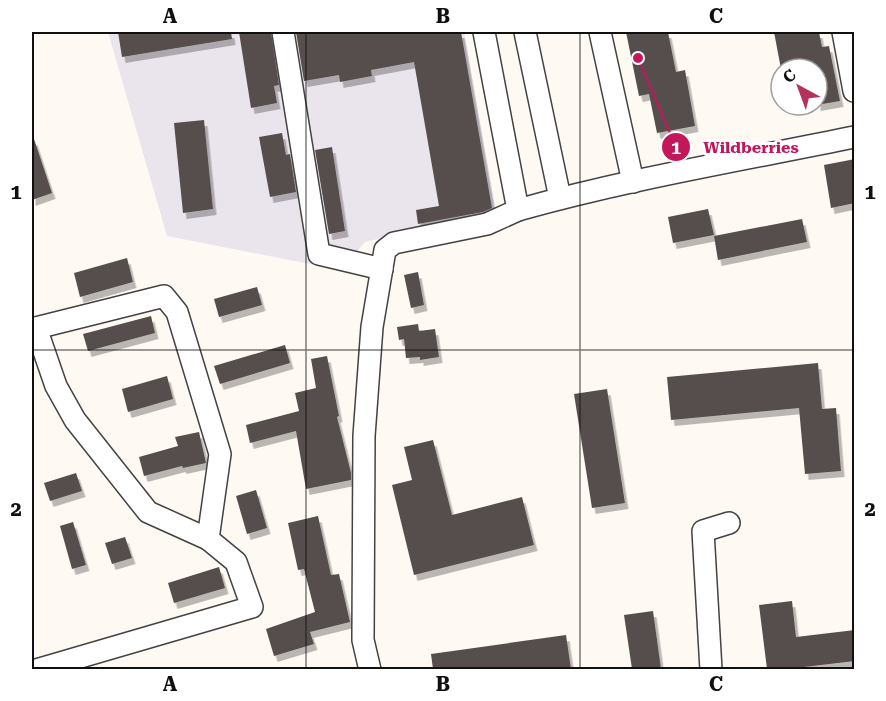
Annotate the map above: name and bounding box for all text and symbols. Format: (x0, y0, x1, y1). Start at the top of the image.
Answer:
text: A (163, 4, 178, 28)
text: B (436, 4, 450, 28)
text: C (709, 4, 723, 28)
north arrow (769, 57, 829, 117)
text: С (779, 65, 800, 87)
callout: Wildberries (661, 130, 810, 164)
text: 1 (671, 137, 681, 158)
text: Wildberries (703, 138, 799, 157)
text: 1 (10, 180, 22, 204)
text: 1 (864, 180, 876, 204)
text: 2 (10, 497, 22, 521)
text: 2 (864, 497, 876, 521)
text: A (163, 672, 178, 696)
text: B (436, 672, 450, 696)
text: C (709, 672, 723, 696)

